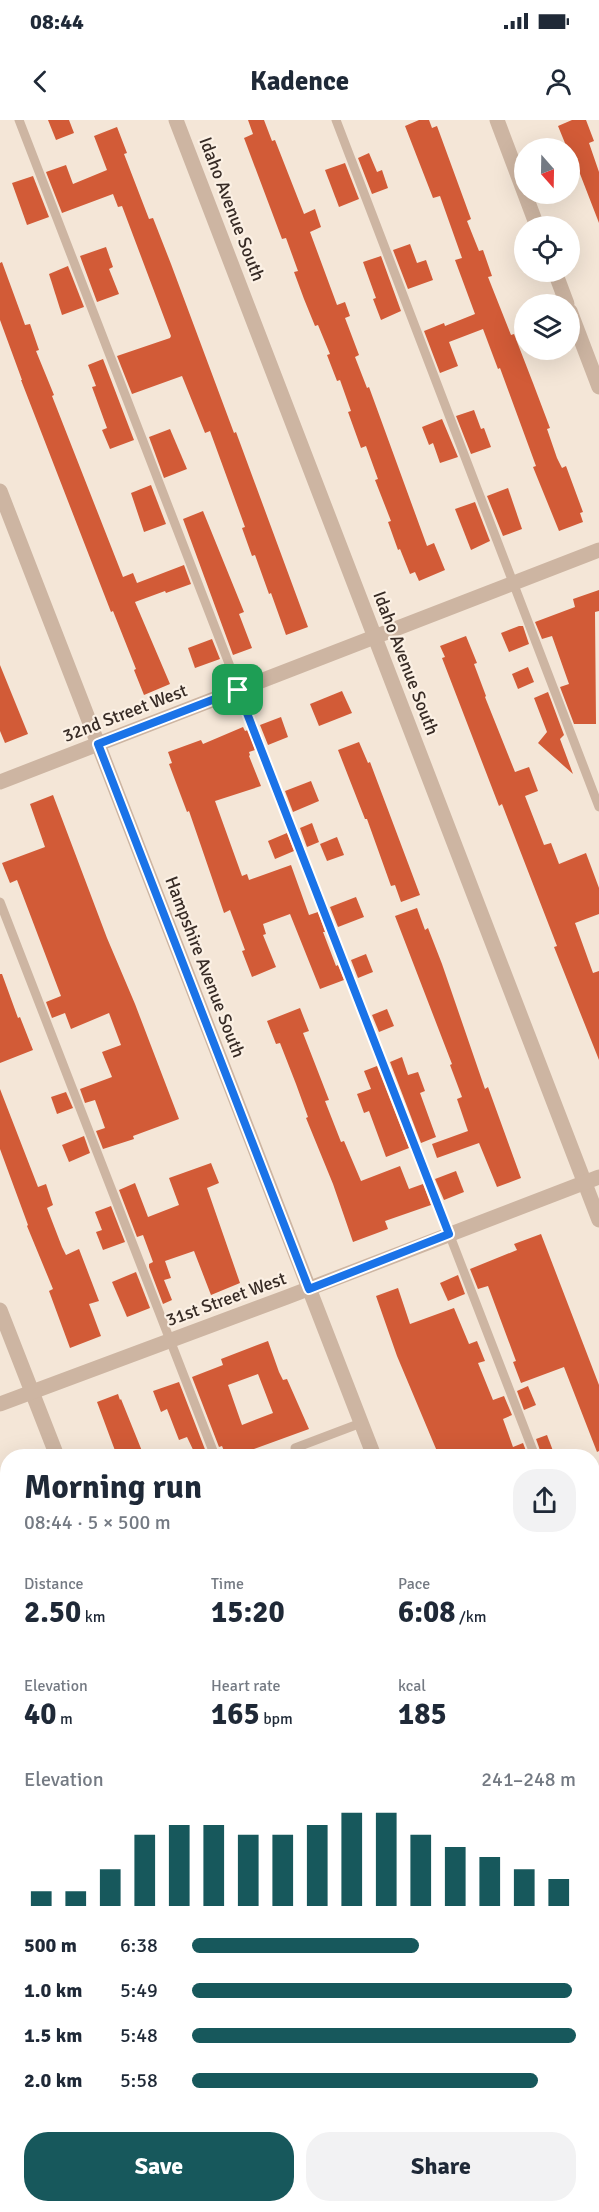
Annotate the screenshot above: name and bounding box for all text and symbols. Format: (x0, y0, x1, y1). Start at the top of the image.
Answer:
text: 08:44 (30, 8, 84, 35)
icon: back (24, 65, 57, 98)
text: Kadence (250, 65, 349, 98)
icon: person (542, 65, 575, 98)
street label: Idaho Avenue South (194, 134, 270, 284)
north arrow (514, 138, 580, 204)
map controls (514, 138, 580, 360)
button: locate (514, 216, 580, 282)
button: layers (514, 294, 580, 360)
street label: Idaho Avenue South (368, 588, 444, 738)
pin (212, 664, 263, 715)
icon: arrive (221, 673, 254, 706)
street label: 32nd Street West (60, 679, 190, 747)
street label: Hampshire Avenue South (160, 873, 250, 1061)
street label: 31st Street West (163, 1267, 289, 1331)
text: Morning run (24, 1467, 202, 1508)
button: share (513, 1469, 576, 1532)
text: 08:44 · 5 × 500 m (24, 1510, 171, 1535)
text: Distance (24, 1574, 84, 1594)
text: Time (211, 1574, 244, 1594)
text: Pace (398, 1574, 430, 1594)
text: 2.50 (24, 1594, 81, 1631)
text: 15:20 (211, 1594, 285, 1631)
text: 6:08 (398, 1594, 455, 1631)
text: km (81, 1607, 106, 1627)
text: /km (455, 1607, 487, 1627)
text: Elevation (24, 1676, 88, 1696)
text: Heart rate (211, 1676, 280, 1696)
text: kcal (398, 1676, 426, 1696)
text: 40 (24, 1696, 56, 1733)
text: 165 (211, 1696, 260, 1733)
text: 185 (398, 1696, 447, 1733)
text: m (56, 1709, 73, 1729)
text: bpm (260, 1709, 293, 1729)
text: Elevation (24, 1767, 104, 1792)
text: 241–248 m (481, 1767, 576, 1792)
text: 500 m (24, 1933, 77, 1958)
text: 6:38 (120, 1933, 158, 1958)
text: 1.0 km (24, 1978, 82, 2003)
text: 5:49 (120, 1978, 158, 2003)
text: 1.5 km (24, 2023, 82, 2048)
text: 5:48 (120, 2023, 158, 2048)
text: 2.0 km (24, 2068, 82, 2093)
text: 5:58 (120, 2068, 158, 2093)
button: Save (24, 2132, 294, 2201)
button: Share (306, 2132, 576, 2201)

